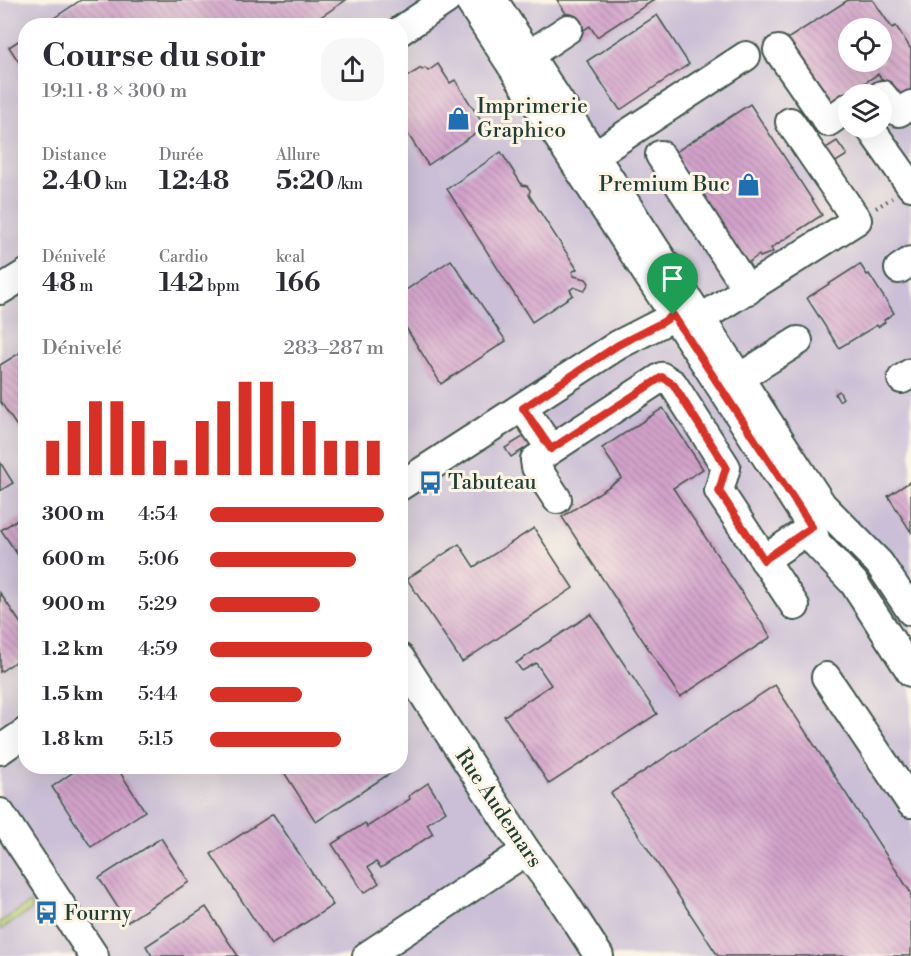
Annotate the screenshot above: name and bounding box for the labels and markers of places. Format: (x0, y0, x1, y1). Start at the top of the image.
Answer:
place label: Imprimerie Graphico (477, 94, 588, 144)
shop icon: Imprimerie Graphico (446, 105, 472, 131)
shop icon: Premium Buc (735, 171, 761, 197)
place label: Premium Buc (599, 172, 730, 198)
pin (647, 253, 698, 315)
bus stop icon: Tabuteau (417, 469, 443, 495)
place label: Tabuteau (448, 470, 537, 496)
bus stop icon: Fourny (33, 900, 59, 926)
place label: Fourny (64, 901, 133, 927)

